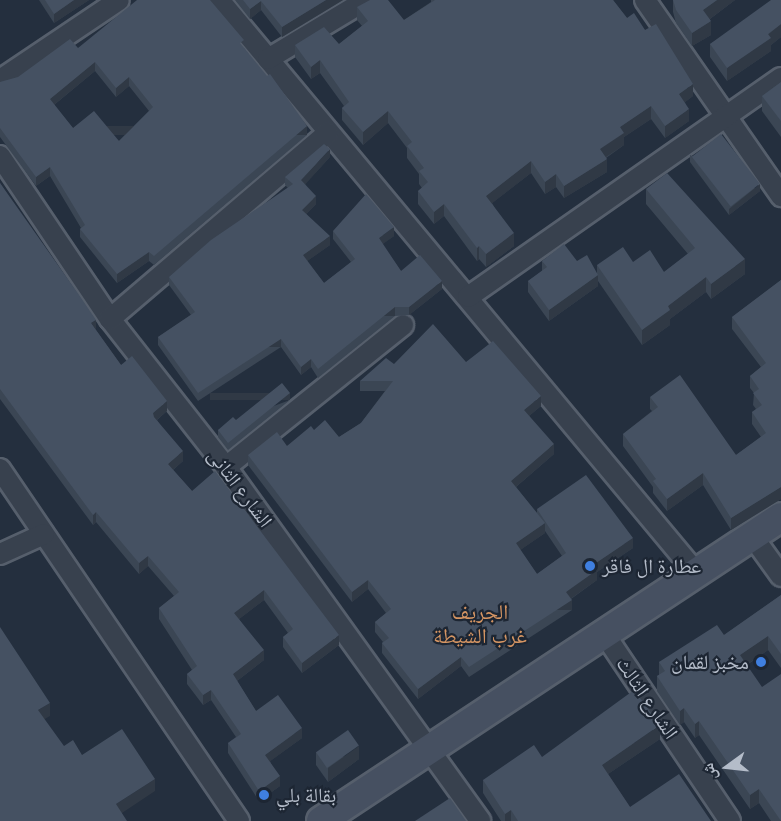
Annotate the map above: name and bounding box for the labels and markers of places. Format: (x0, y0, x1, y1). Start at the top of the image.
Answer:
place label: عطارة ال فاقر (602, 554, 701, 578)
marker: عطارة ال فاقر (583, 559, 597, 573)
place label: مخبز لقمان (671, 650, 749, 674)
marker: مخبز لقمان (754, 655, 768, 669)
place label: بقالة بلي (276, 783, 336, 807)
marker: بقالة بلي (257, 788, 271, 802)

